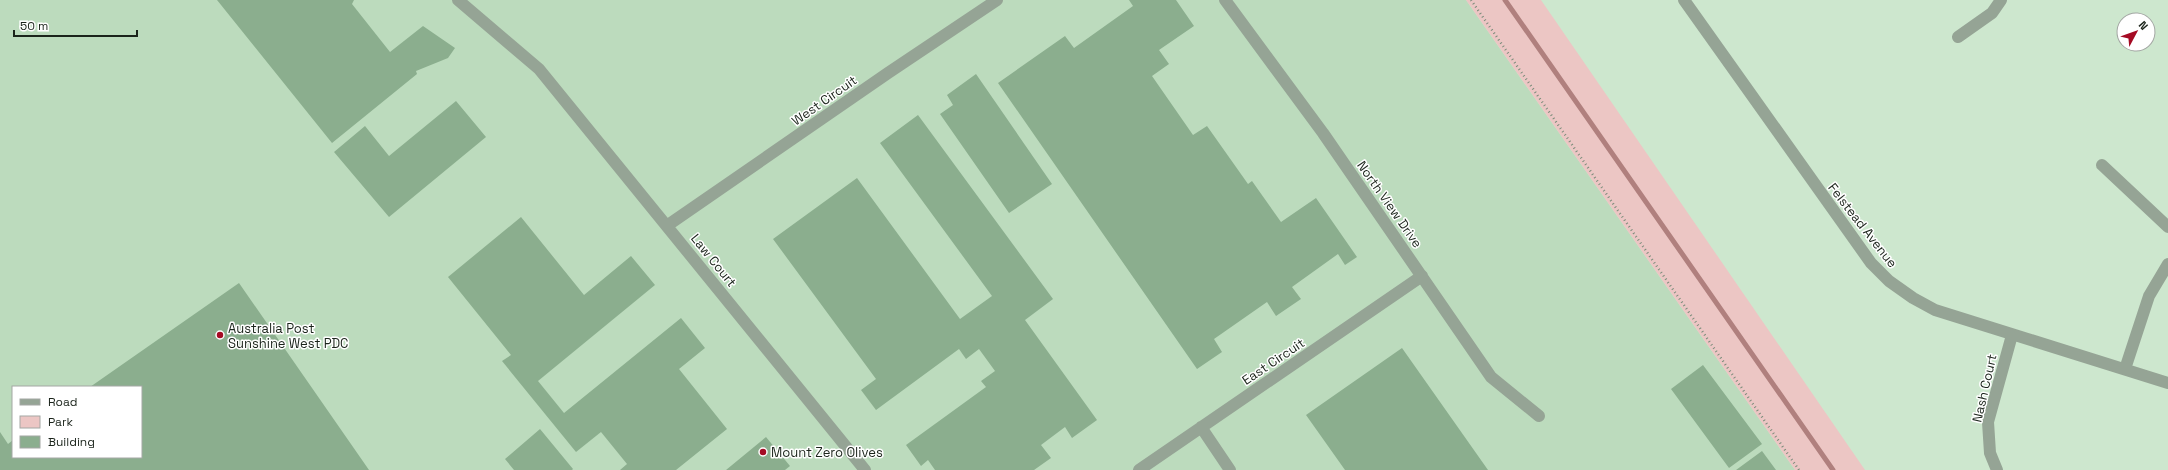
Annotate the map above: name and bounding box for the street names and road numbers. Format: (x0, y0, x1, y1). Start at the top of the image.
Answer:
street label: West Circuit (788, 72, 860, 129)
street label: North View Drive (1353, 157, 1426, 251)
street label: Felstead Avenue (1824, 180, 1901, 271)
street label: Law Court (687, 230, 740, 290)
street label: East Circuit (1239, 334, 1308, 389)
street label: Nash Court (1968, 352, 2001, 424)

